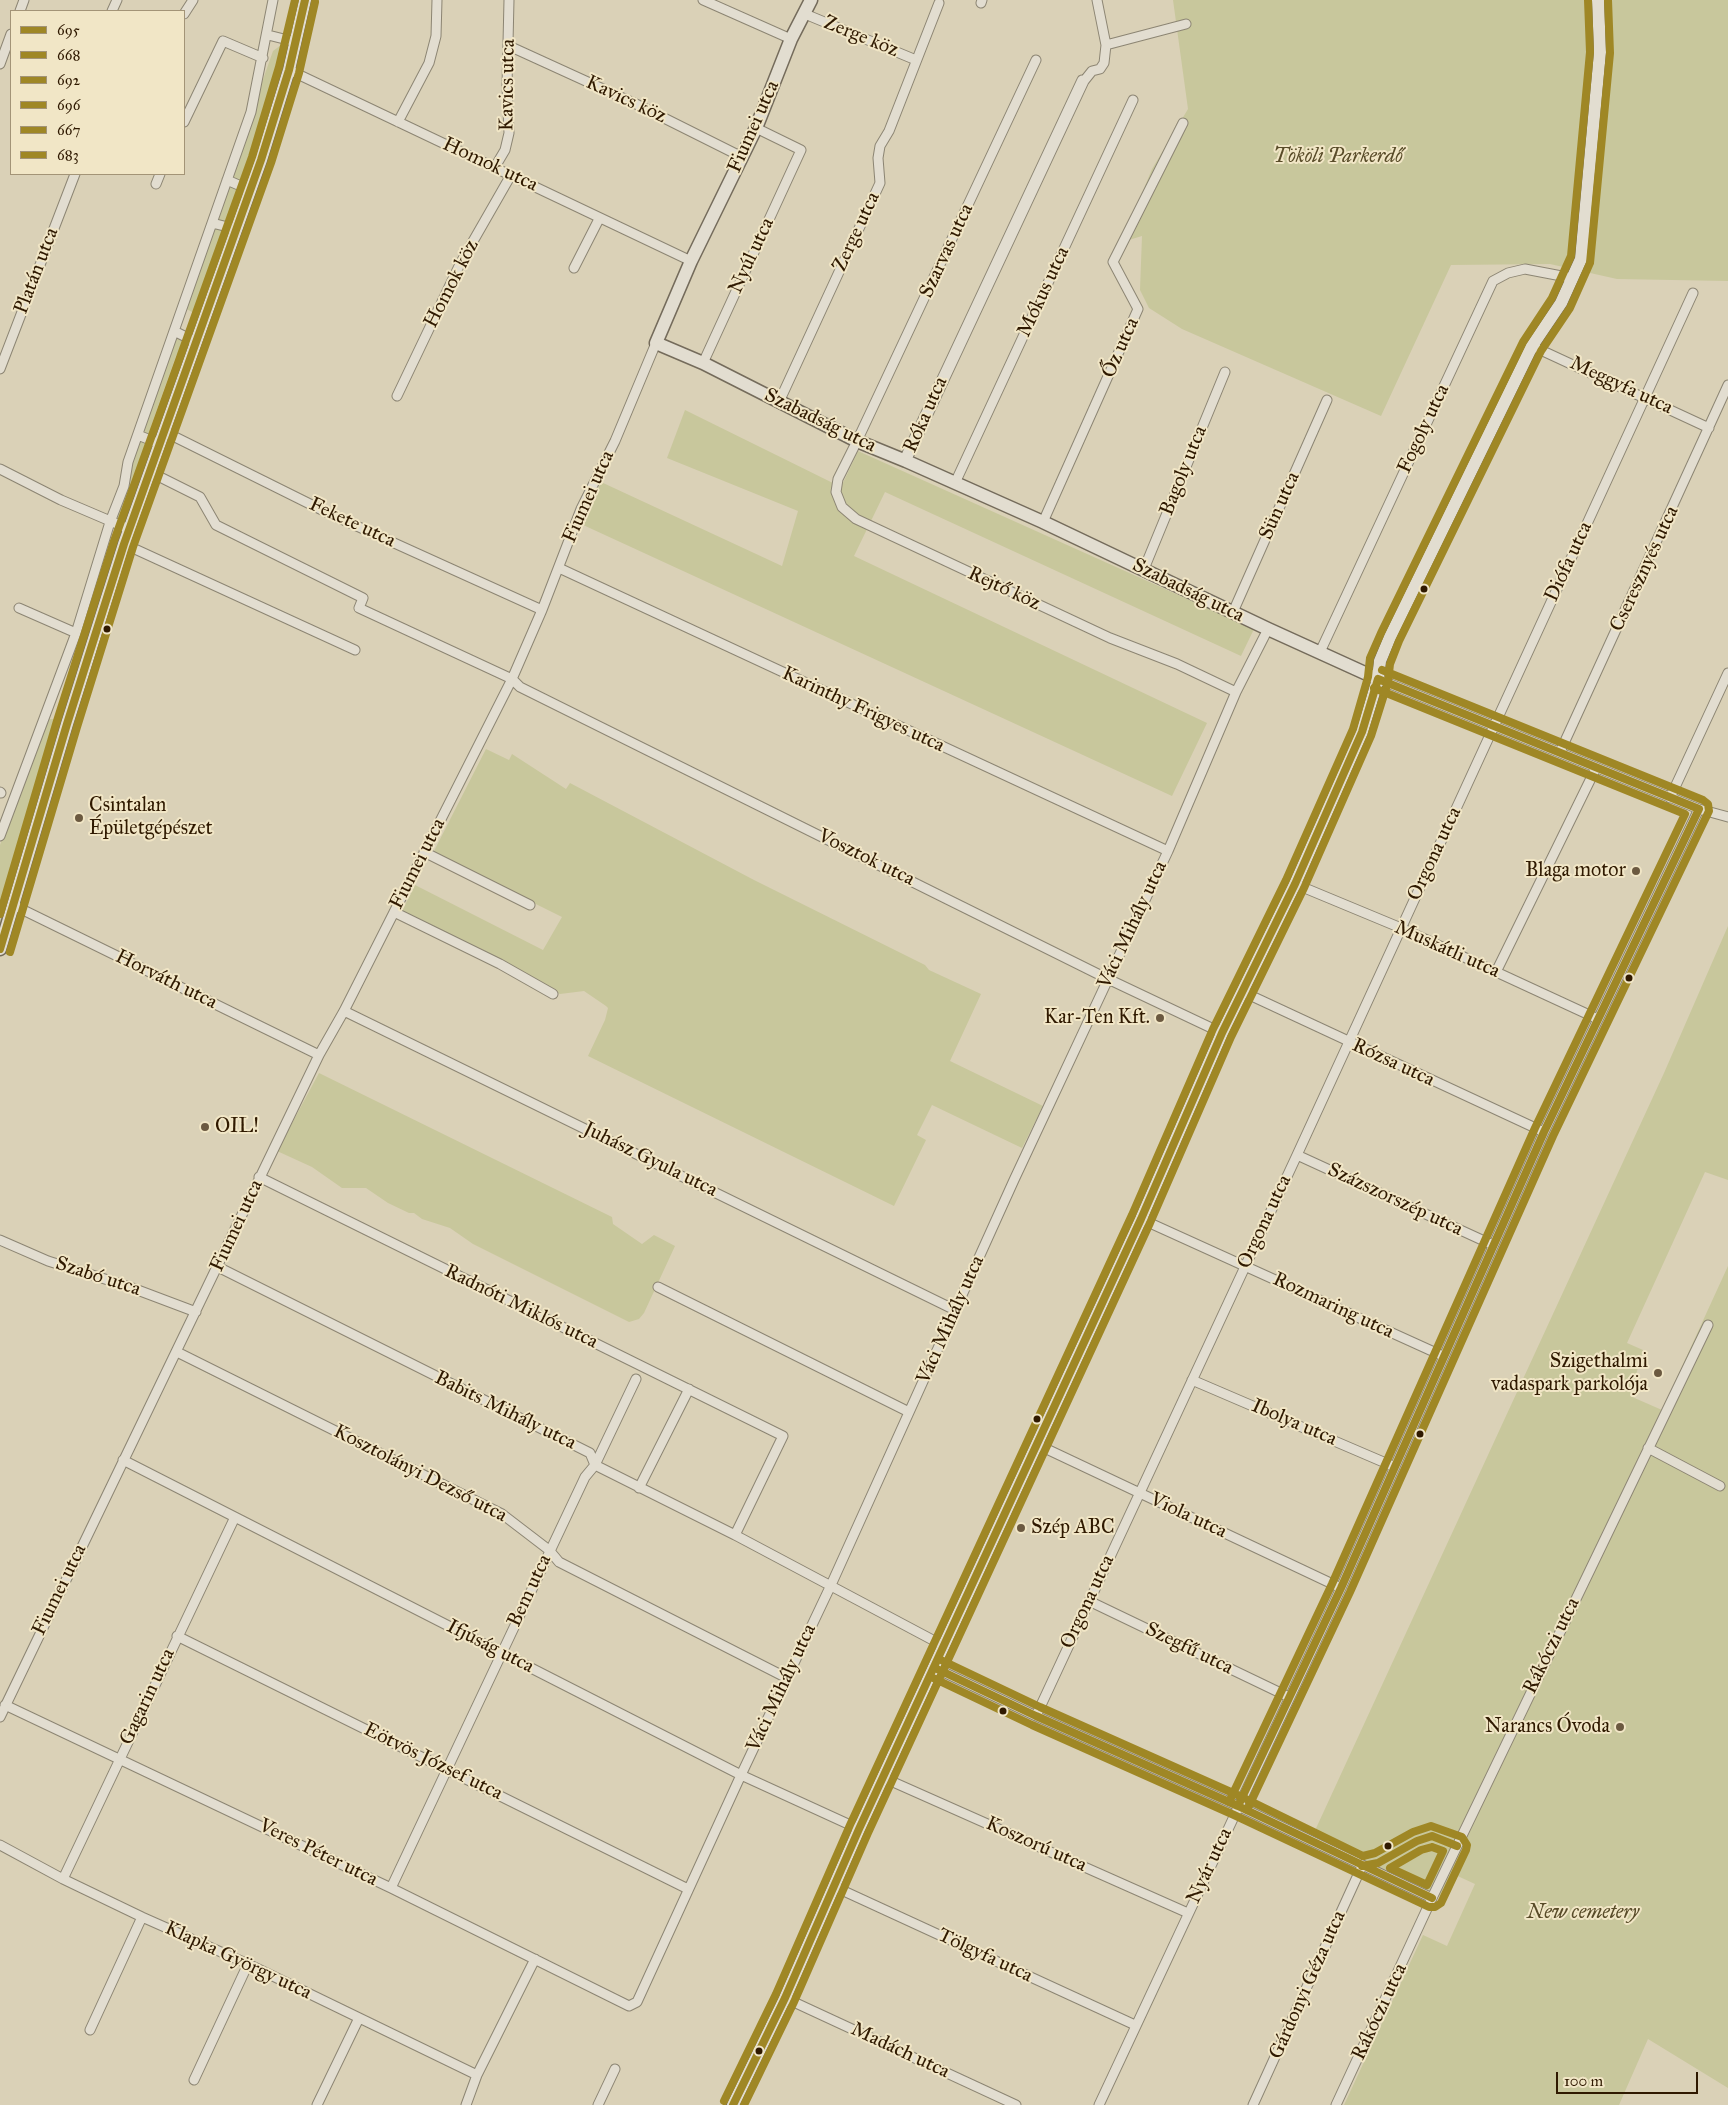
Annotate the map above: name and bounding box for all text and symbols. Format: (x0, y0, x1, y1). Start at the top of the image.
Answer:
legend (10, 10, 185, 175)
street label: Zerge köz (820, 11, 902, 63)
text: 695 (57, 21, 80, 39)
street label: Kavics utca (495, 39, 521, 131)
text: 668 (57, 46, 80, 64)
text: 692 (57, 71, 80, 89)
street label: Kavics köz (582, 71, 670, 129)
street label: Fiumei utca (723, 77, 785, 177)
text: 696 (57, 96, 80, 114)
text: 667 (57, 121, 80, 139)
street label: Homok utca (439, 133, 541, 197)
park label: Tököli Parkerdő (1273, 145, 1403, 169)
text: 683 (57, 146, 79, 164)
street label: Zerge utca (828, 188, 886, 276)
street label: Szarvas utca (915, 200, 979, 302)
street label: Nyúl utca (724, 214, 780, 298)
street label: Platán utca (10, 224, 64, 318)
street label: Homok köz (419, 236, 485, 332)
street label: Mókus utca (1013, 243, 1075, 341)
street label: Őz utca (1097, 314, 1145, 382)
street label: Meggyfa utca (1566, 352, 1676, 420)
street label: Róka utca (899, 373, 953, 457)
street label: Fogoly utca (1393, 381, 1455, 477)
street label: Szabadság utca (760, 384, 880, 458)
street label: Bagoly utca (1155, 423, 1213, 519)
street label: Fiumei utca (558, 447, 620, 547)
street label: Sün utca (1254, 468, 1306, 544)
street label: Fekete utca (305, 493, 399, 553)
street label: Cseresznyés utca (1605, 502, 1685, 636)
street label: Diófa utca (1540, 518, 1598, 606)
street label: Szabadság utca (1128, 554, 1248, 628)
street label: Rejtő köz (964, 562, 1044, 616)
unlabelled marker (1419, 584, 1429, 594)
unlabelled marker (102, 624, 112, 634)
street label: Karinthy Frigyes utca (778, 662, 948, 758)
place label: Csintalan Épületgépészet (89, 794, 213, 841)
street label: Orgona utca (1403, 803, 1467, 905)
marker: Csintalan Épületgépészet (73, 812, 85, 824)
street label: Fiumei utca (385, 815, 451, 913)
street label: Vosztok utca (814, 824, 918, 892)
street label: Váci Mihály utca (1093, 857, 1173, 993)
place label: Blaga motor (1525, 859, 1626, 883)
marker: Blaga motor (1630, 865, 1642, 877)
street label: Muskátli utca (1391, 916, 1503, 984)
street label: Horváth utca (111, 945, 221, 1015)
unlabelled marker (1624, 973, 1634, 983)
place label: Kar-Ten Kft. (1044, 1006, 1150, 1030)
marker: Kar-Ten Kft. (1154, 1012, 1166, 1024)
street label: Rózsa utca (1348, 1034, 1438, 1092)
place label: OIL! (215, 1115, 259, 1139)
street label: Juhász Gyula utca (579, 1117, 721, 1203)
marker: OIL! (199, 1121, 211, 1133)
street label: Százszorszép utca (1324, 1158, 1466, 1242)
street label: Orgona utca (1233, 1171, 1297, 1273)
street label: Fiumei utca (205, 1176, 269, 1276)
street label: Szabó utca (52, 1252, 144, 1302)
street label: Váci Mihály utca (912, 1252, 990, 1388)
street label: Radnóti Miklós utca (440, 1259, 602, 1355)
street label: Rozmaring utca (1269, 1268, 1397, 1344)
place label: Szigethalmi vadaspark parkolója (1491, 1350, 1648, 1397)
street label: Babits Mihály utca (430, 1366, 580, 1456)
marker: Szigethalmi vadaspark parkolója (1652, 1367, 1664, 1379)
street label: Ibolya utca (1248, 1394, 1340, 1452)
unlabelled marker (1032, 1414, 1042, 1424)
street label: Kosztolányi Dezső utca (329, 1420, 511, 1528)
unlabelled marker (1415, 1429, 1425, 1439)
street label: Viola utca (1146, 1488, 1230, 1544)
place label: Szép ABC (1031, 1516, 1115, 1540)
marker: Szép ABC (1015, 1522, 1027, 1534)
street label: Fiumei utca (28, 1540, 92, 1640)
street label: Bem utca (503, 1551, 557, 1631)
street label: Orgona utca (1056, 1551, 1120, 1653)
street label: Rákóczi utca (1518, 1594, 1586, 1698)
street label: Ifjúság utca (442, 1615, 538, 1679)
street label: Szegfű utca (1141, 1617, 1237, 1681)
street label: Váci Mihály utca (742, 1620, 822, 1756)
street label: Gagarin utca (115, 1645, 181, 1749)
unlabelled marker (998, 1706, 1008, 1716)
place label: Narancs Óvoda (1485, 1715, 1610, 1739)
street label: Eötvös József utca (360, 1718, 506, 1806)
marker: Narancs Óvoda (1614, 1721, 1626, 1733)
street label: Koszorú utca (982, 1812, 1090, 1878)
street label: Veres Péter utca (255, 1814, 381, 1892)
street label: Nyár utca (1182, 1824, 1238, 1908)
unlabelled marker (1383, 1841, 1393, 1851)
park label: New cemetery (1527, 1901, 1639, 1925)
street label: Gárdonyi Géza utca (1265, 1907, 1351, 2063)
street label: Klapka György utca (161, 1917, 315, 2005)
street label: Tölgyfa utca (934, 1924, 1036, 1988)
street label: Rákóczi utca (1347, 1960, 1413, 2064)
street label: Madách utca (847, 2018, 953, 2084)
unlabelled marker (754, 2046, 764, 2056)
scale bar (1558, 2062, 1700, 2094)
text: 100 m (1564, 2072, 1603, 2090)

